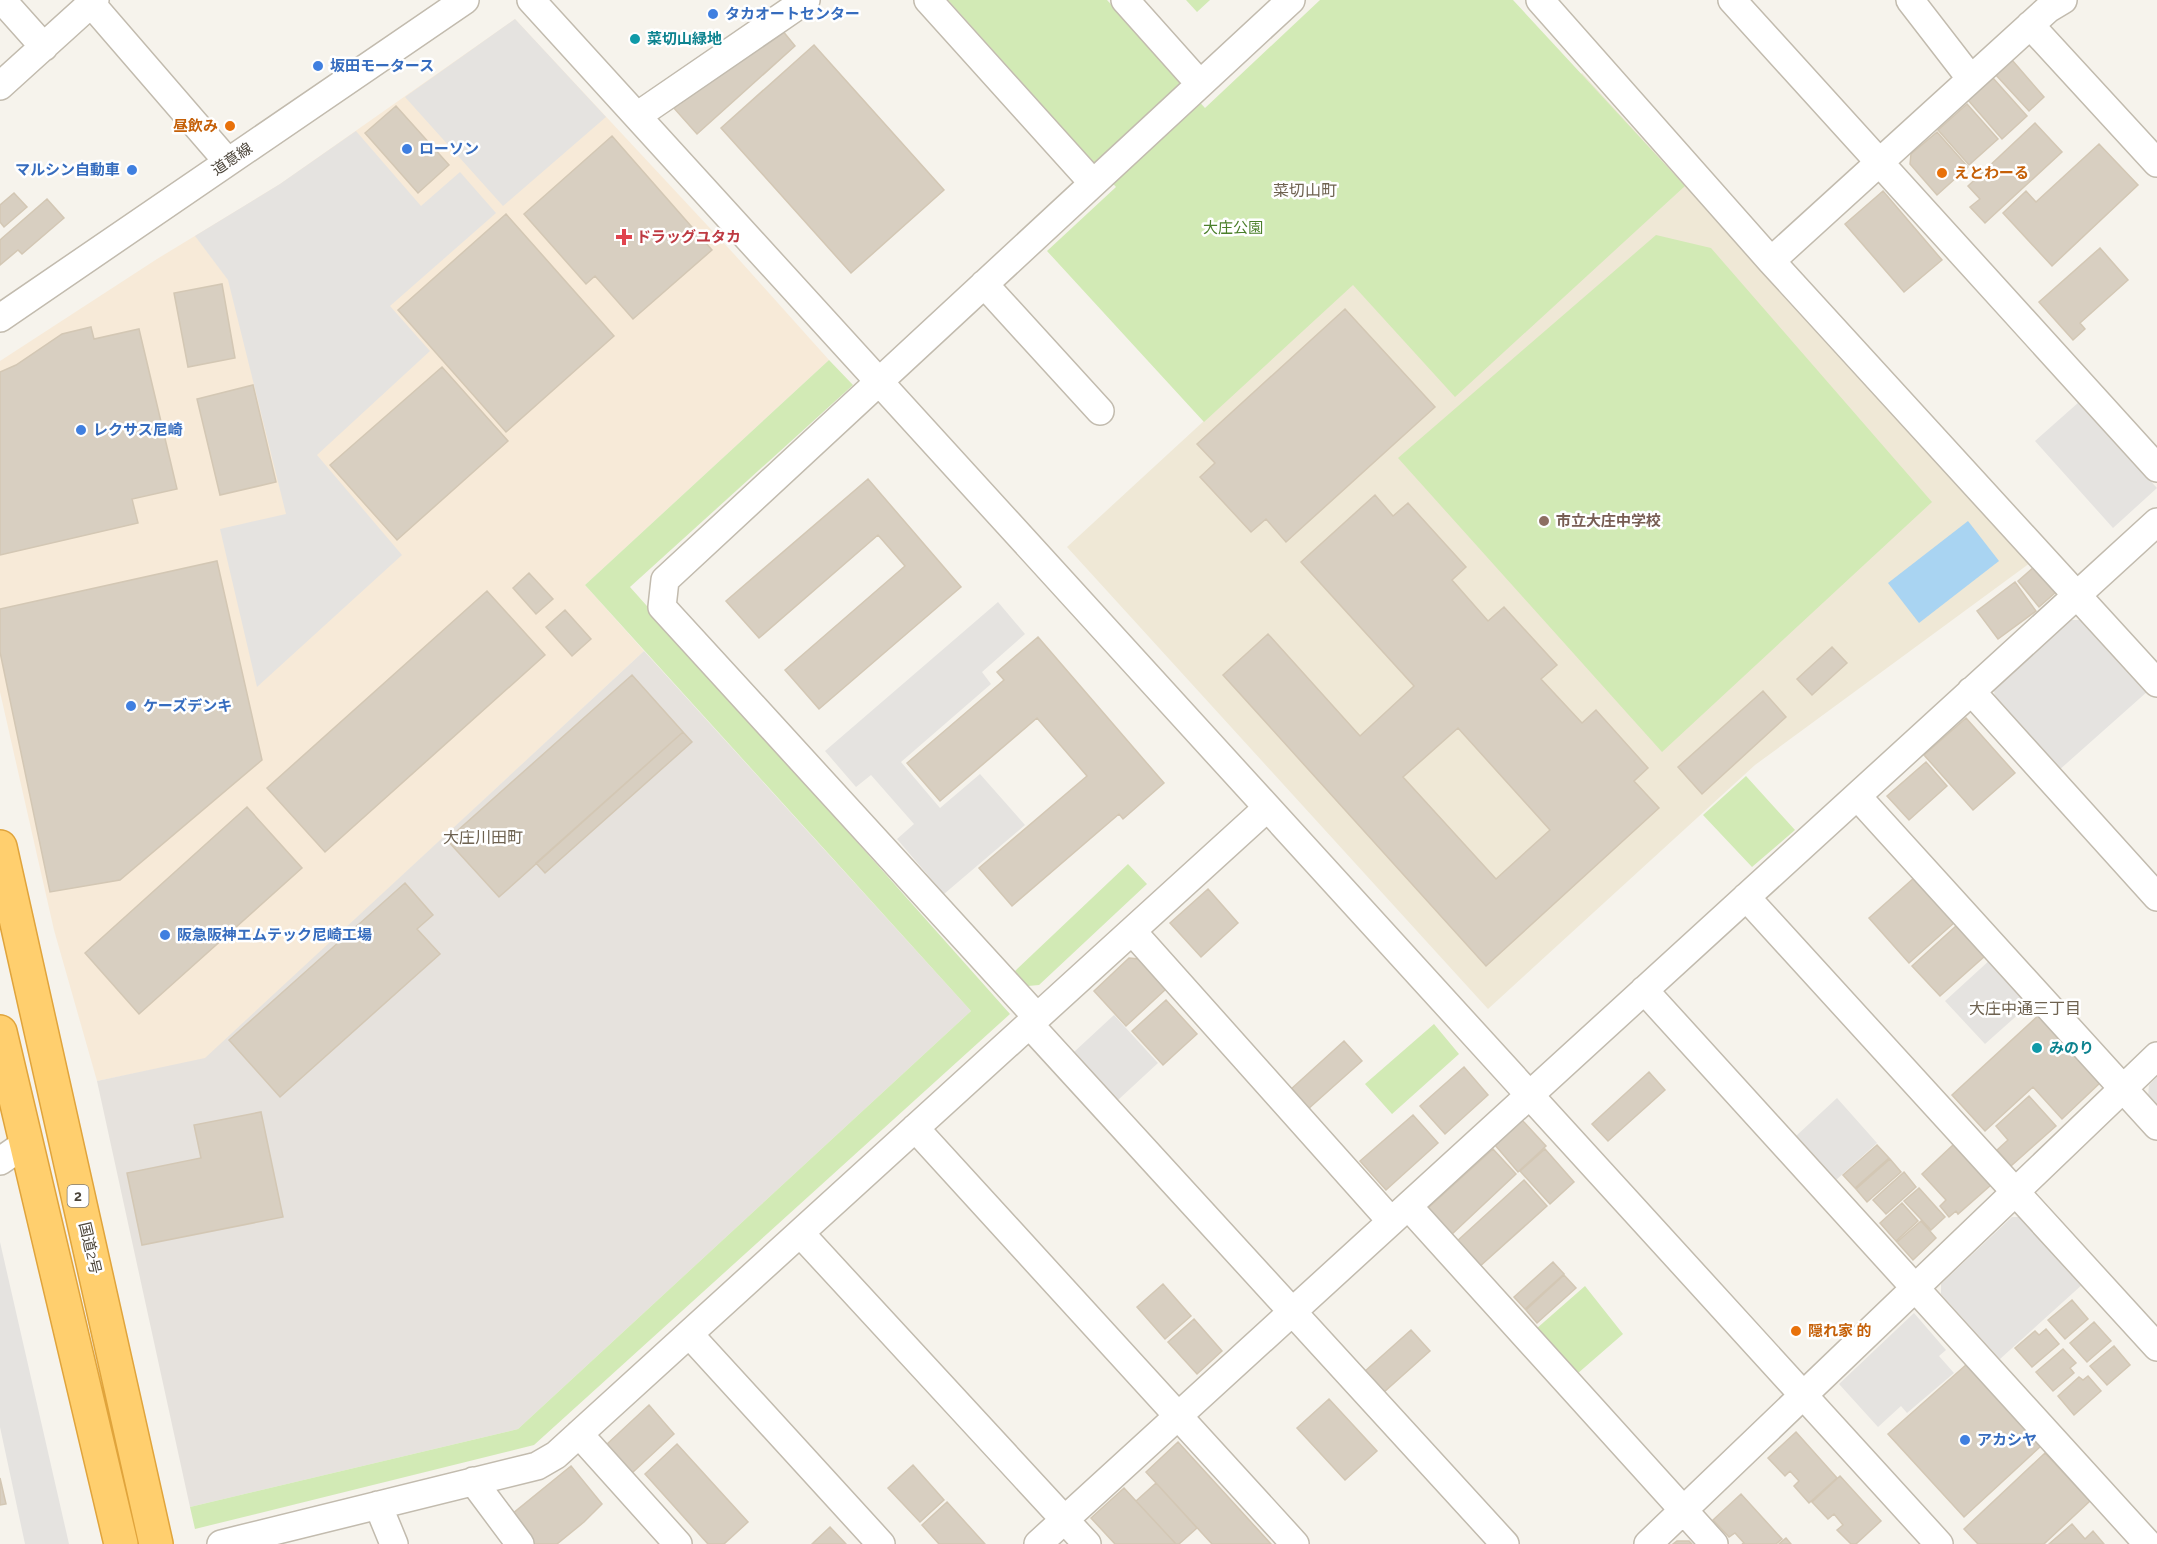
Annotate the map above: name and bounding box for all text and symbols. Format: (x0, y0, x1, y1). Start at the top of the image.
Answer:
place label: タカオートセンター (725, 5, 860, 23)
marker: タカオートセンター (706, 7, 720, 21)
place label: 菜切山緑地 (647, 30, 722, 48)
marker: 菜切山緑地 (628, 32, 642, 46)
place label: 坂田モータース (330, 57, 434, 75)
marker: 坂田モータース (311, 59, 325, 73)
place label: 昼飲み (173, 117, 218, 135)
marker: 昼飲み (223, 119, 237, 133)
street label: 道意線 (208, 139, 256, 179)
place label: ローソン (419, 140, 479, 158)
marker: ローソン (400, 142, 414, 156)
place label: マルシン自動車 (15, 161, 120, 179)
marker: マルシン自動車 (125, 163, 139, 177)
place label: えとわーる (1954, 164, 2029, 182)
marker: えとわーる (1935, 166, 1949, 180)
district label: 菜切山町 (1273, 181, 1337, 200)
park label: 大庄公園 (1203, 219, 1263, 237)
place label: ドラッグユタカ (636, 228, 741, 246)
marker: ドラッグユタカ (617, 230, 631, 244)
place label: レクサス尼崎 (93, 421, 183, 439)
marker: レクサス尼崎 (74, 423, 88, 437)
place label: 市立大庄中学校 (1556, 512, 1661, 530)
marker: 市立大庄中学校 (1537, 514, 1551, 528)
place label: ケーズデンキ (143, 697, 232, 715)
marker: ケーズデンキ (124, 699, 138, 713)
district label: 大庄川田町 (443, 828, 523, 847)
place label: 阪急阪神エムテック尼崎工場 (177, 926, 372, 944)
marker: 阪急阪神エムテック尼崎工場 (158, 928, 172, 942)
district label: 大庄中通三丁目 (1969, 999, 2081, 1018)
place label: みのり (2049, 1039, 2094, 1057)
marker: みのり (2030, 1041, 2044, 1055)
road number: 2 (68, 1185, 88, 1207)
street label: 国道2号 (75, 1220, 105, 1276)
place label: 隠れ家 的 (1808, 1322, 1872, 1340)
marker: 隠れ家 的 (1789, 1324, 1803, 1338)
place label: アカシヤ (1977, 1431, 2037, 1449)
marker: アカシヤ (1958, 1433, 1972, 1447)

